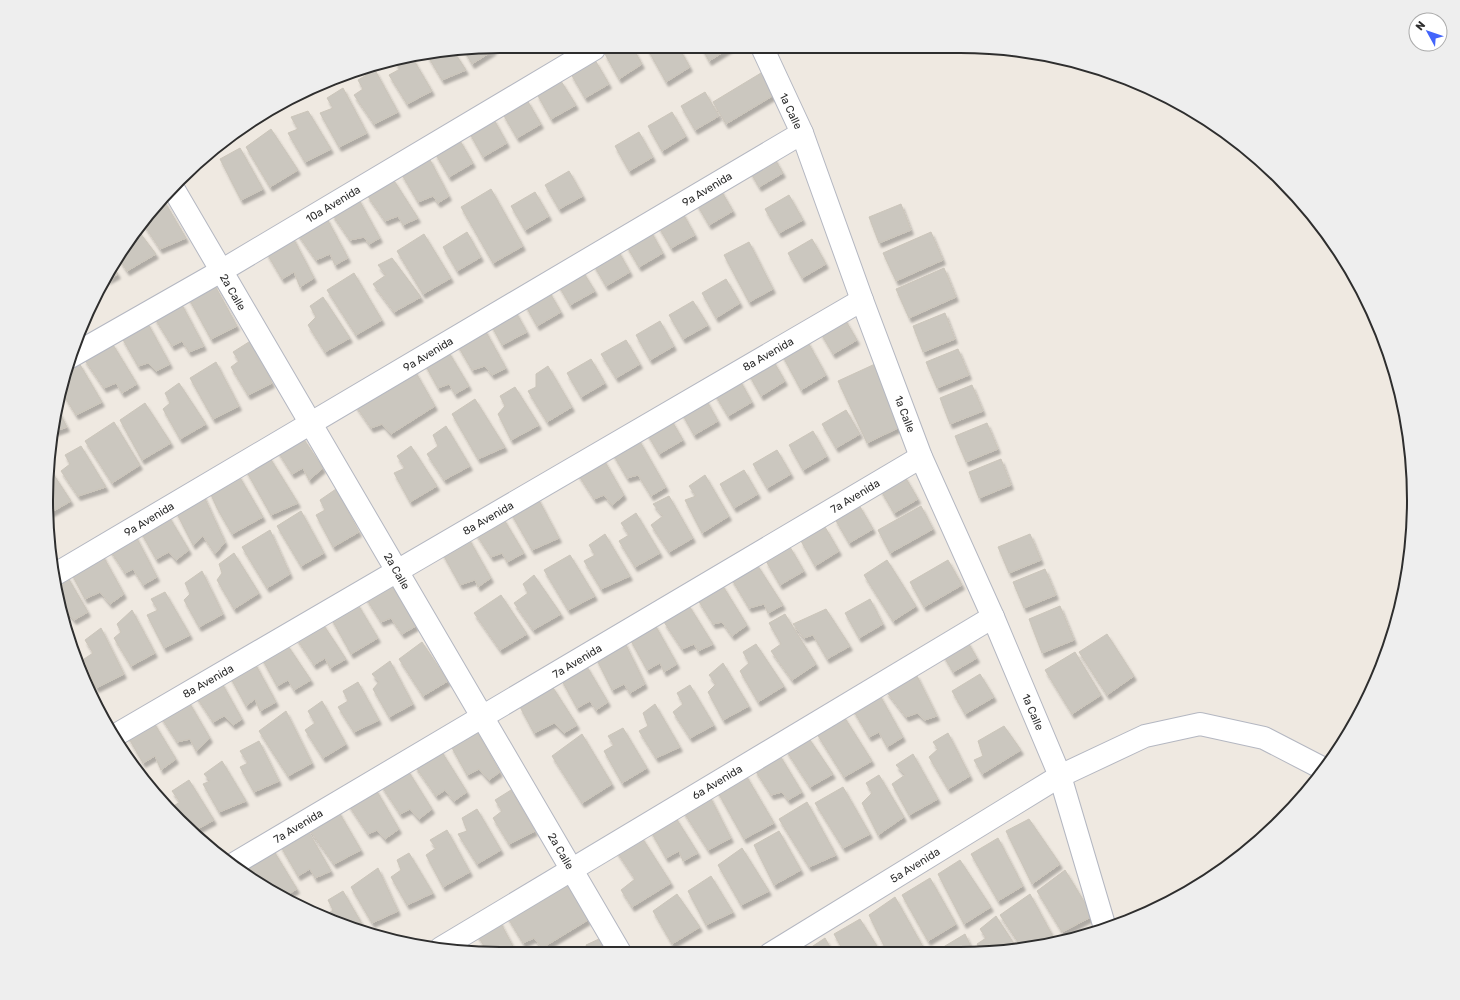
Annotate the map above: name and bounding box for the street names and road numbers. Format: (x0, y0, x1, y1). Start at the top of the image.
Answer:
street label: 1a Calle (777, 91, 805, 131)
street label: 9a Avenida (680, 169, 735, 209)
street label: 10a Avenida (304, 183, 363, 226)
street label: 2a Calle (217, 272, 248, 313)
street label: 9a Avenida (401, 334, 456, 374)
street label: 8a Avenida (741, 335, 796, 374)
street label: 1a Calle (892, 394, 917, 434)
street label: 7a Avenida (828, 477, 882, 516)
street label: 9a Avenida (122, 499, 177, 539)
street label: 8a Avenida (461, 499, 516, 538)
street label: 2a Calle (381, 551, 412, 592)
street label: 7a Avenida (550, 642, 604, 681)
street label: 8a Avenida (181, 662, 236, 701)
street label: 1a Calle (1019, 692, 1046, 732)
street label: 6a Avenida (690, 762, 745, 802)
street label: 7a Avenida (271, 807, 325, 846)
street label: 2a Calle (545, 831, 576, 872)
street label: 5a Avenida (888, 845, 942, 886)

